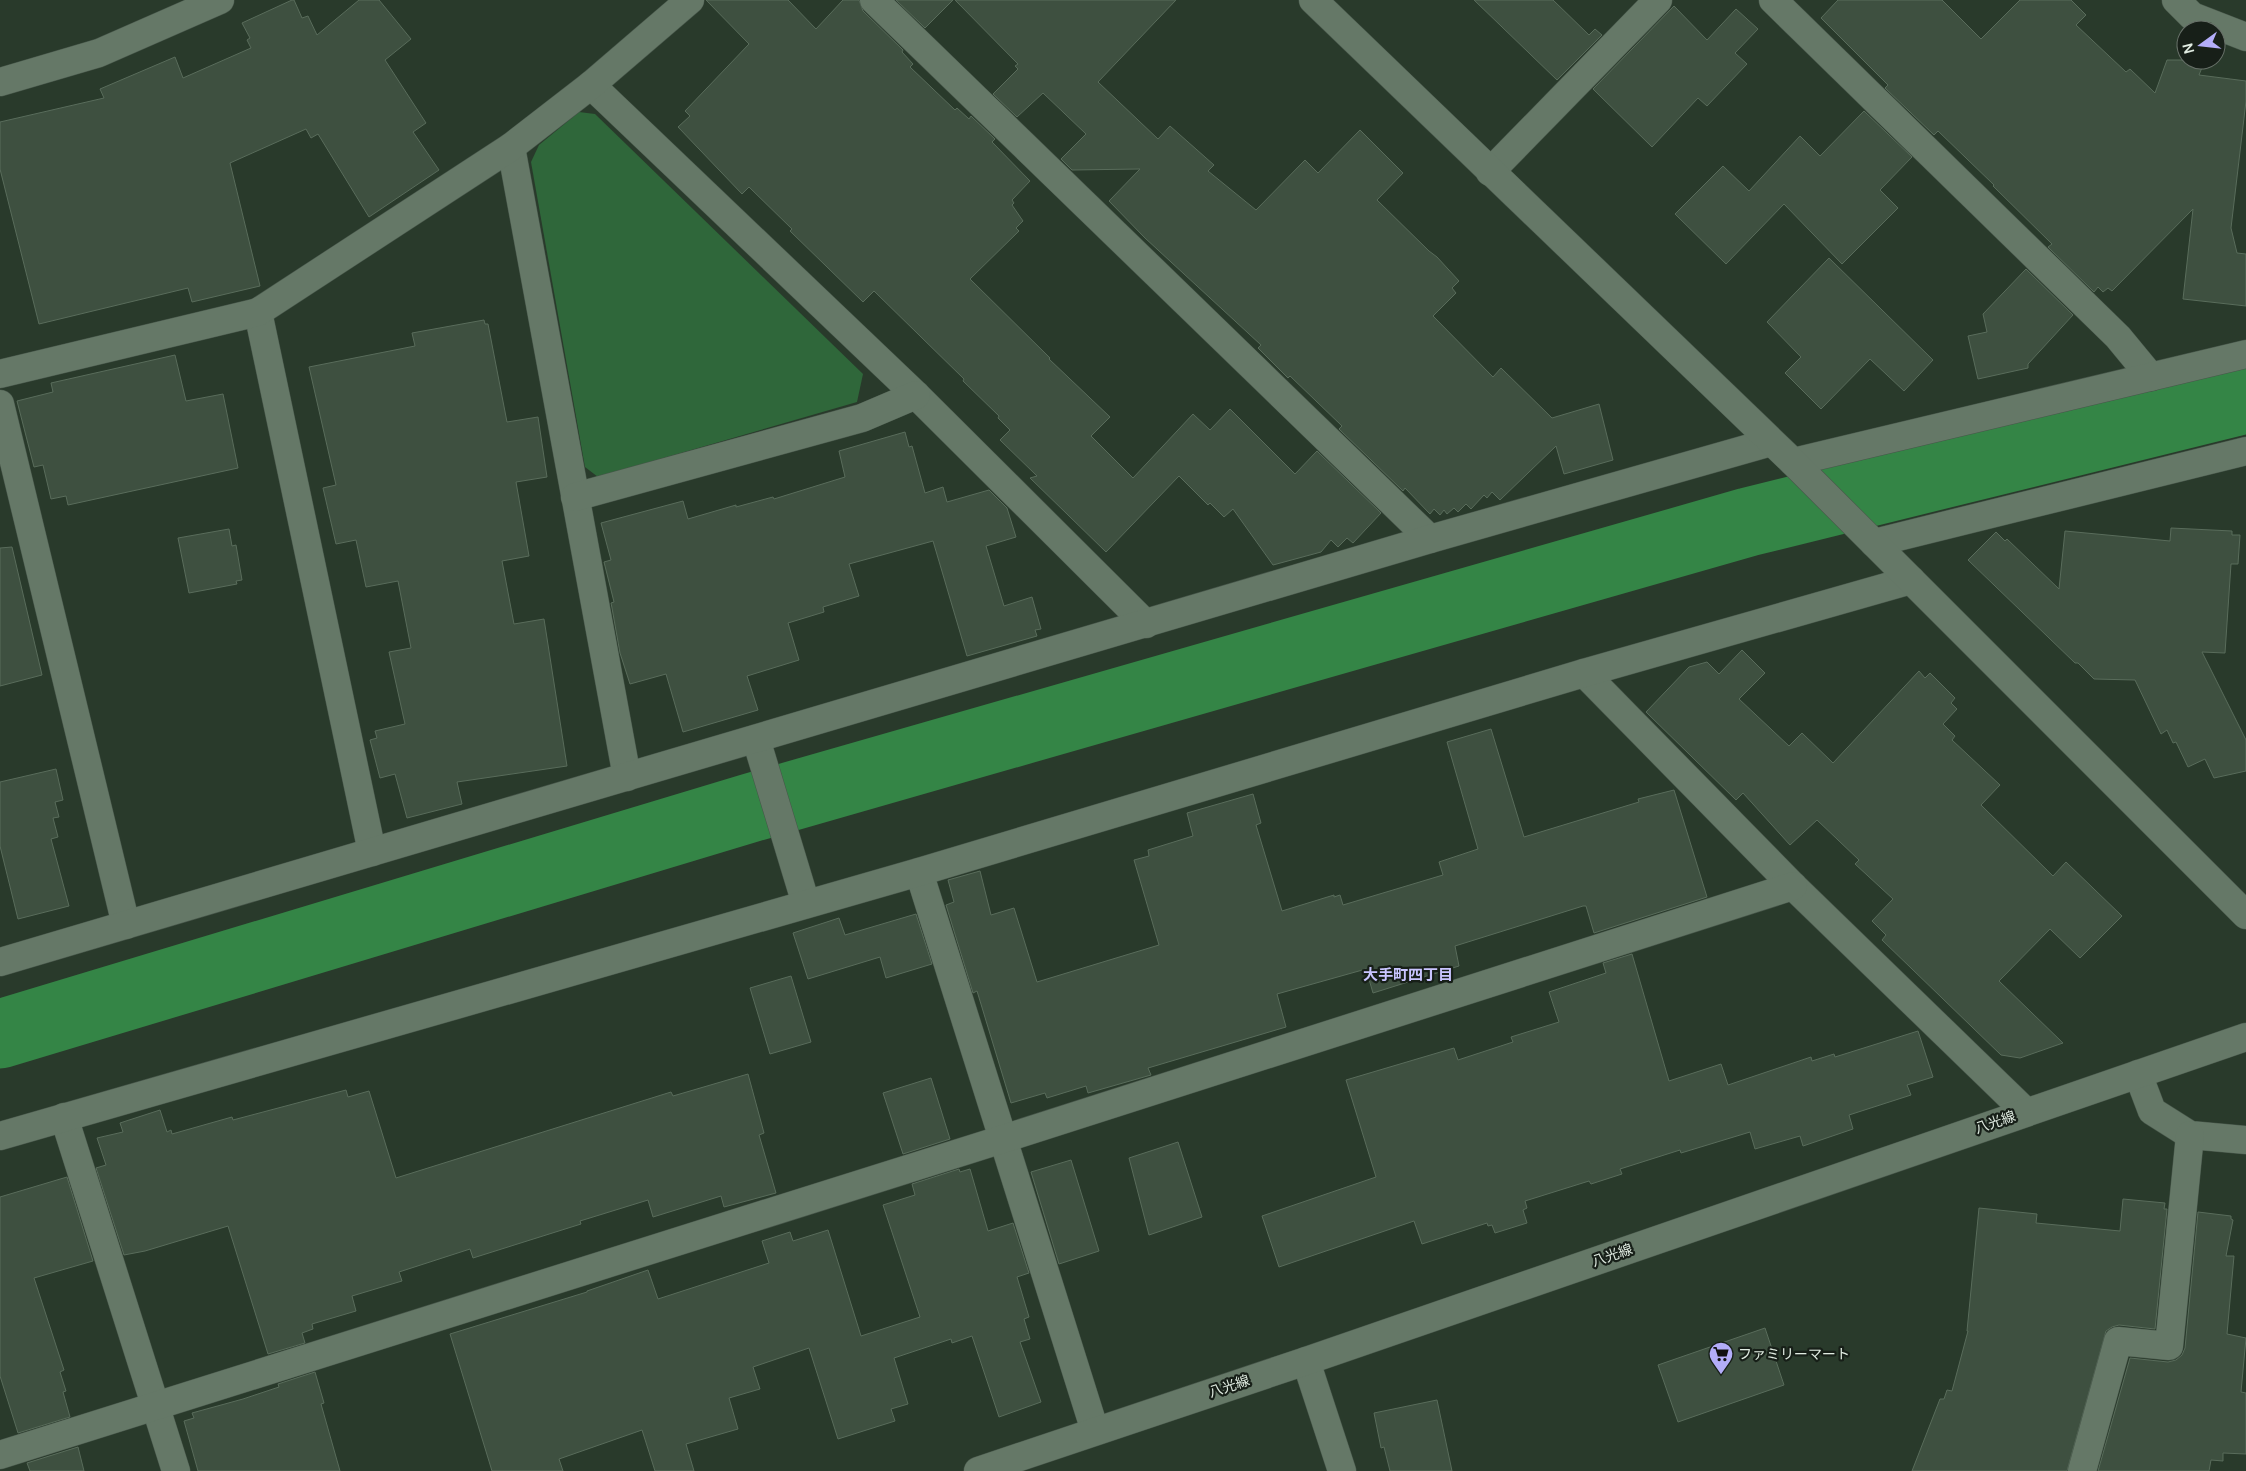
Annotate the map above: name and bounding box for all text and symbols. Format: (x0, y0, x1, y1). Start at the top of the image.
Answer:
north arrow (2176, 20, 2226, 70)
text: N (2177, 41, 2198, 56)
district label: 大手町四丁目 (1363, 964, 1453, 985)
street label: 八光線 (1972, 1106, 2018, 1137)
street label: 八光線 (1589, 1239, 1635, 1270)
supermarket icon: ファミリーマート (1708, 1341, 1734, 1375)
place label: ファミリーマート (1738, 1344, 1850, 1363)
street label: 八光線 (1206, 1370, 1252, 1401)

